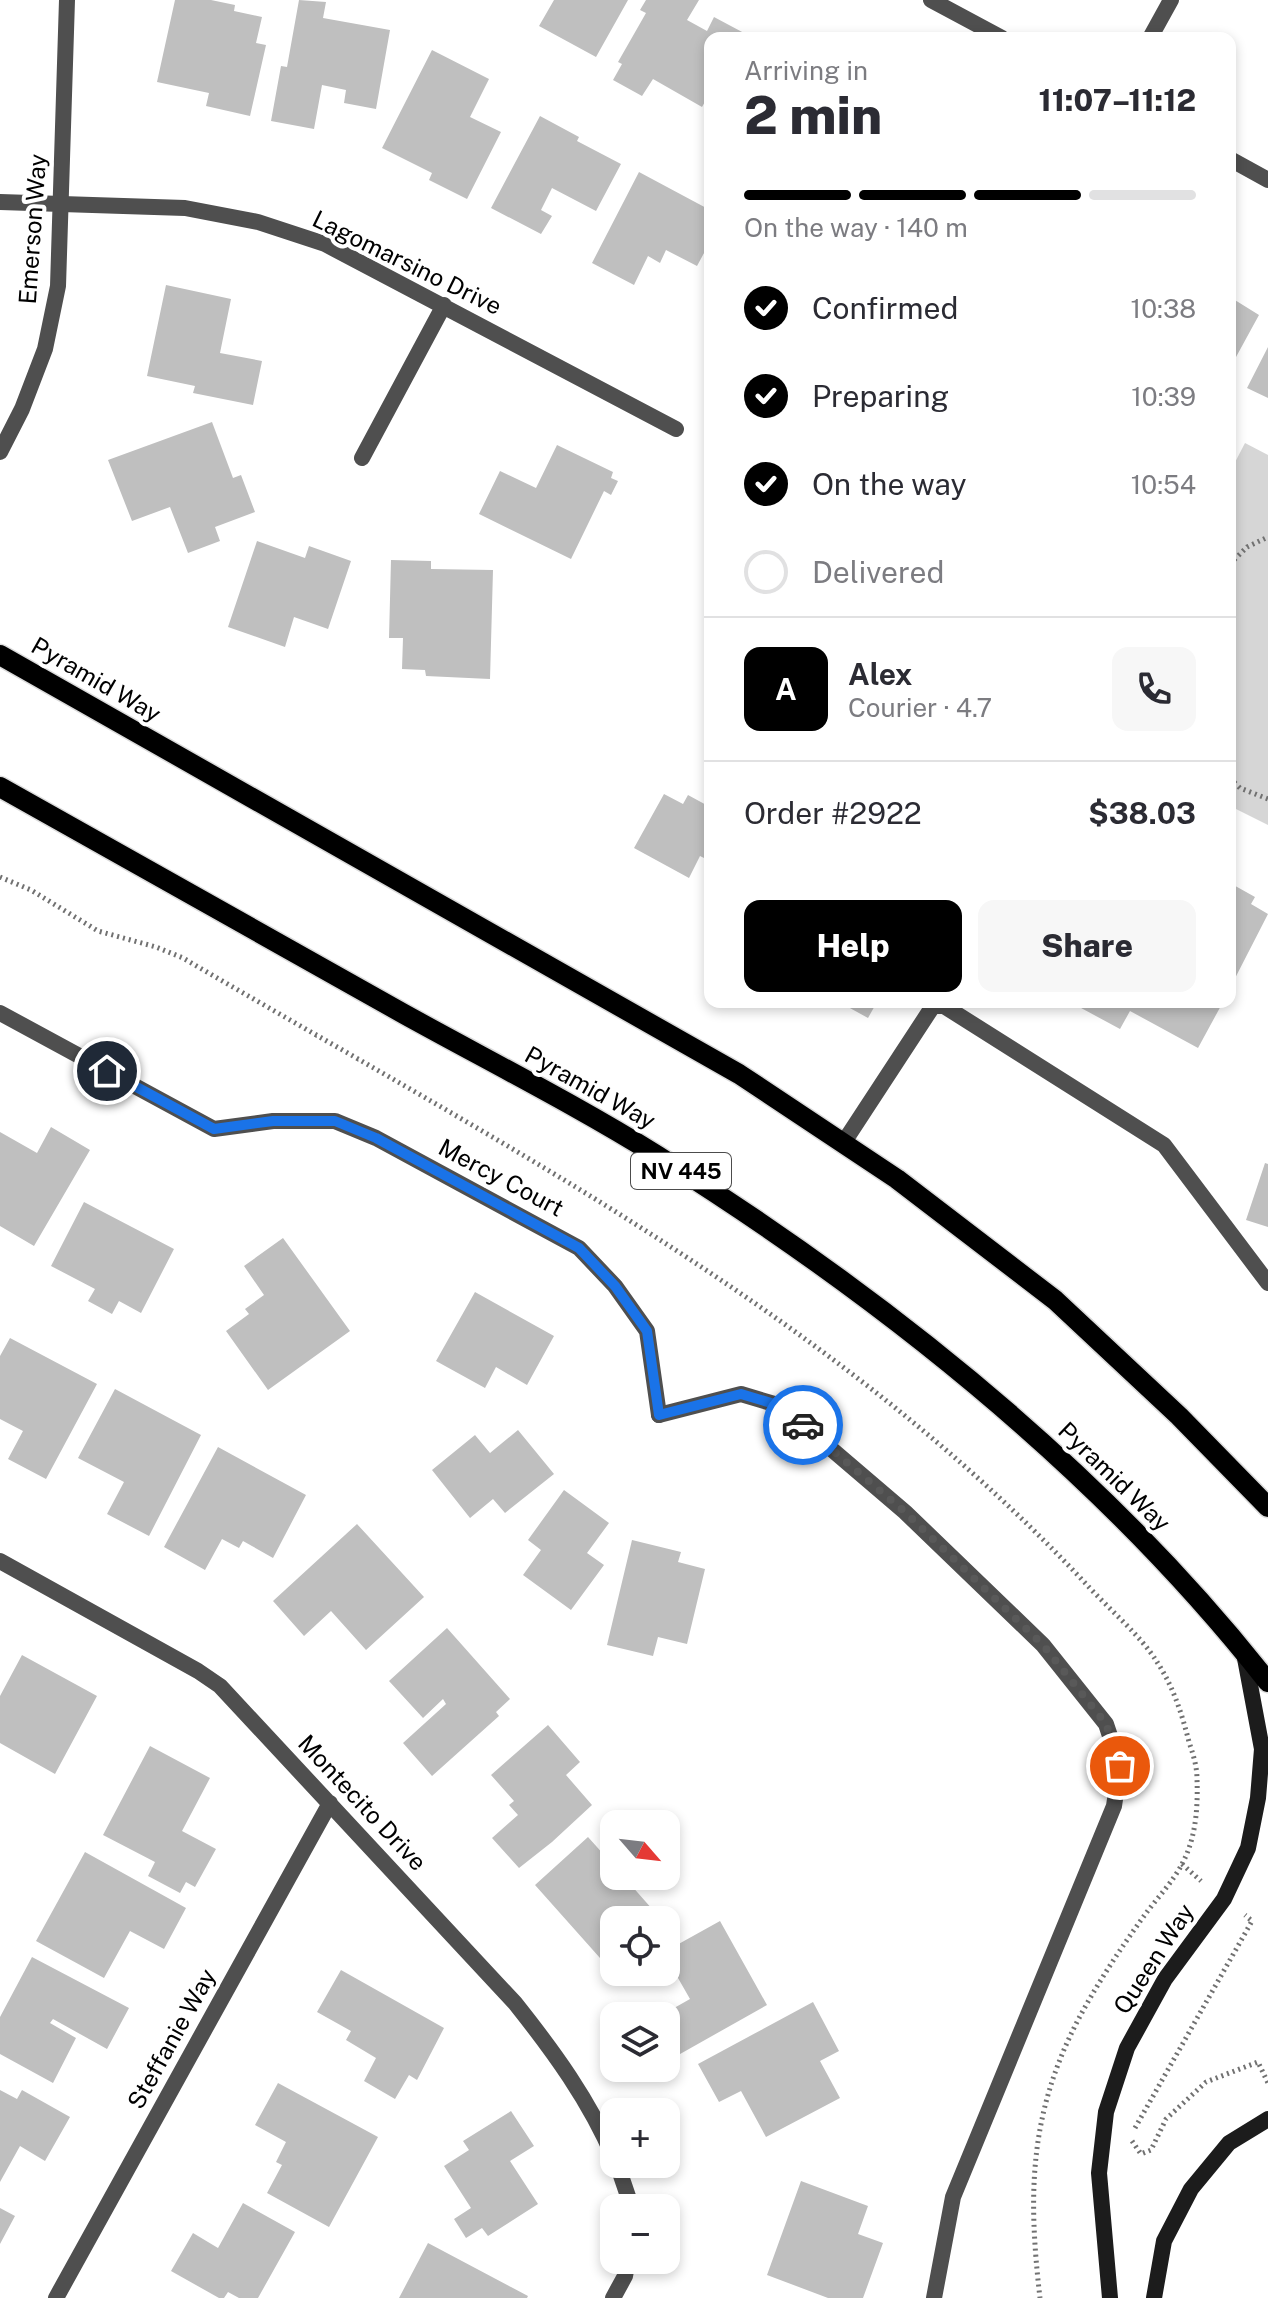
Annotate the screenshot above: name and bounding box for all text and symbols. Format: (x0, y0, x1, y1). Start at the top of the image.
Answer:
text: Arriving in (744, 55, 868, 86)
text: 11:07–11:12 (1039, 82, 1196, 118)
text: 2 min (744, 85, 882, 146)
street label: Emerson Way (13, 153, 51, 305)
street label: Lagomarsino Drive (308, 204, 507, 320)
text: On the way · 140 m (744, 212, 968, 243)
icon: check (744, 286, 788, 330)
text: Confirmed (812, 290, 958, 326)
text: 10:38 (1131, 293, 1196, 324)
icon: check (744, 374, 788, 418)
text: Preparing (812, 378, 949, 414)
text: 10:39 (1131, 381, 1196, 412)
icon: check (744, 462, 788, 506)
text: On the way (812, 466, 966, 502)
text: 10:54 (1131, 469, 1196, 500)
text: Delivered (812, 554, 944, 590)
street label: Pyramid Way (27, 631, 166, 728)
button: phone (1112, 647, 1196, 731)
text: Alex (848, 656, 912, 692)
text: A (775, 671, 797, 707)
text: Courier · 4.7 (848, 692, 992, 723)
text: Order #2922 (744, 795, 922, 831)
text: $38.03 (1088, 795, 1196, 831)
button: Help (744, 900, 962, 992)
button: Share (978, 900, 1196, 992)
pin (73, 1037, 141, 1105)
street label: Pyramid Way (520, 1040, 661, 1135)
icon: home (85, 1049, 129, 1093)
street label: Mercy Court (434, 1132, 569, 1222)
road number: NV 445 (631, 1153, 731, 1189)
courier (763, 1385, 843, 1465)
icon: car (781, 1403, 825, 1447)
street label: Pyramid Way (1053, 1416, 1177, 1537)
street label: Montecito Drive (293, 1729, 433, 1876)
pin (1086, 1732, 1154, 1800)
icon: bag (1098, 1744, 1142, 1788)
north arrow (600, 1810, 680, 1890)
map controls (600, 1810, 680, 2274)
street label: Queen Way (1107, 1898, 1199, 2019)
button: locate (600, 1906, 680, 1986)
street label: Steffanie Way (121, 1964, 221, 2113)
button: layers (600, 2002, 680, 2082)
button: + (600, 2098, 680, 2178)
button: − (600, 2194, 680, 2274)

